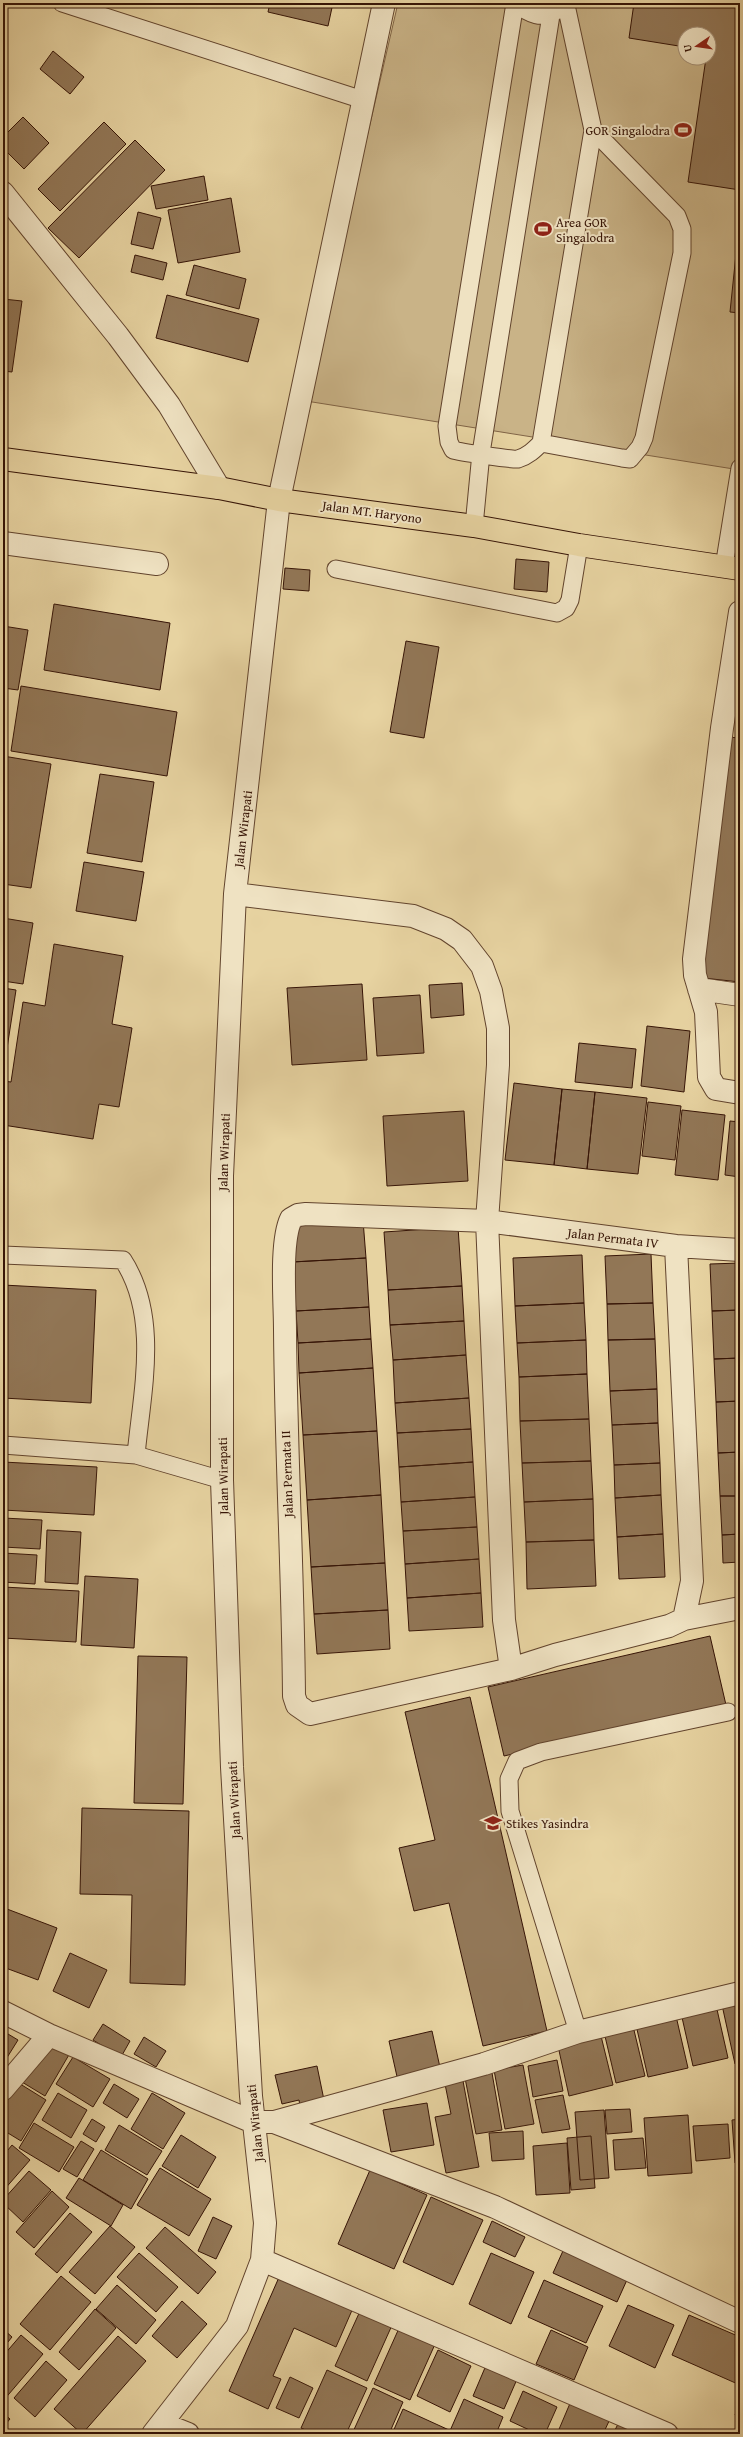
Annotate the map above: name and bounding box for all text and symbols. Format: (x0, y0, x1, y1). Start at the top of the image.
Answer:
north arrow (677, 26, 717, 66)
text: U (678, 42, 696, 54)
sports icon: GOR Singalodra (673, 120, 693, 140)
place label: GOR Singalodra (586, 121, 671, 140)
place label: Area GOR Singalodra (556, 213, 615, 247)
sports icon: Area GOR Singalodra (533, 219, 553, 239)
street label: Jalan MT. Haryono (319, 495, 423, 528)
street label: Jalan Wirapati (229, 789, 257, 871)
street label: Jalan Wirapati (213, 1113, 235, 1193)
street label: Jalan Permata IV (564, 1223, 660, 1253)
street label: Jalan Permata II (276, 1430, 298, 1520)
street label: Jalan Wirapati (213, 1437, 233, 1517)
street label: Jalan Wirapati (222, 1760, 246, 1841)
school or university icon: Stikes Yasindra (483, 1813, 503, 1833)
place label: Stikes Yasindra (506, 1814, 590, 1833)
street label: Jalan Wirapati (241, 2083, 269, 2165)

